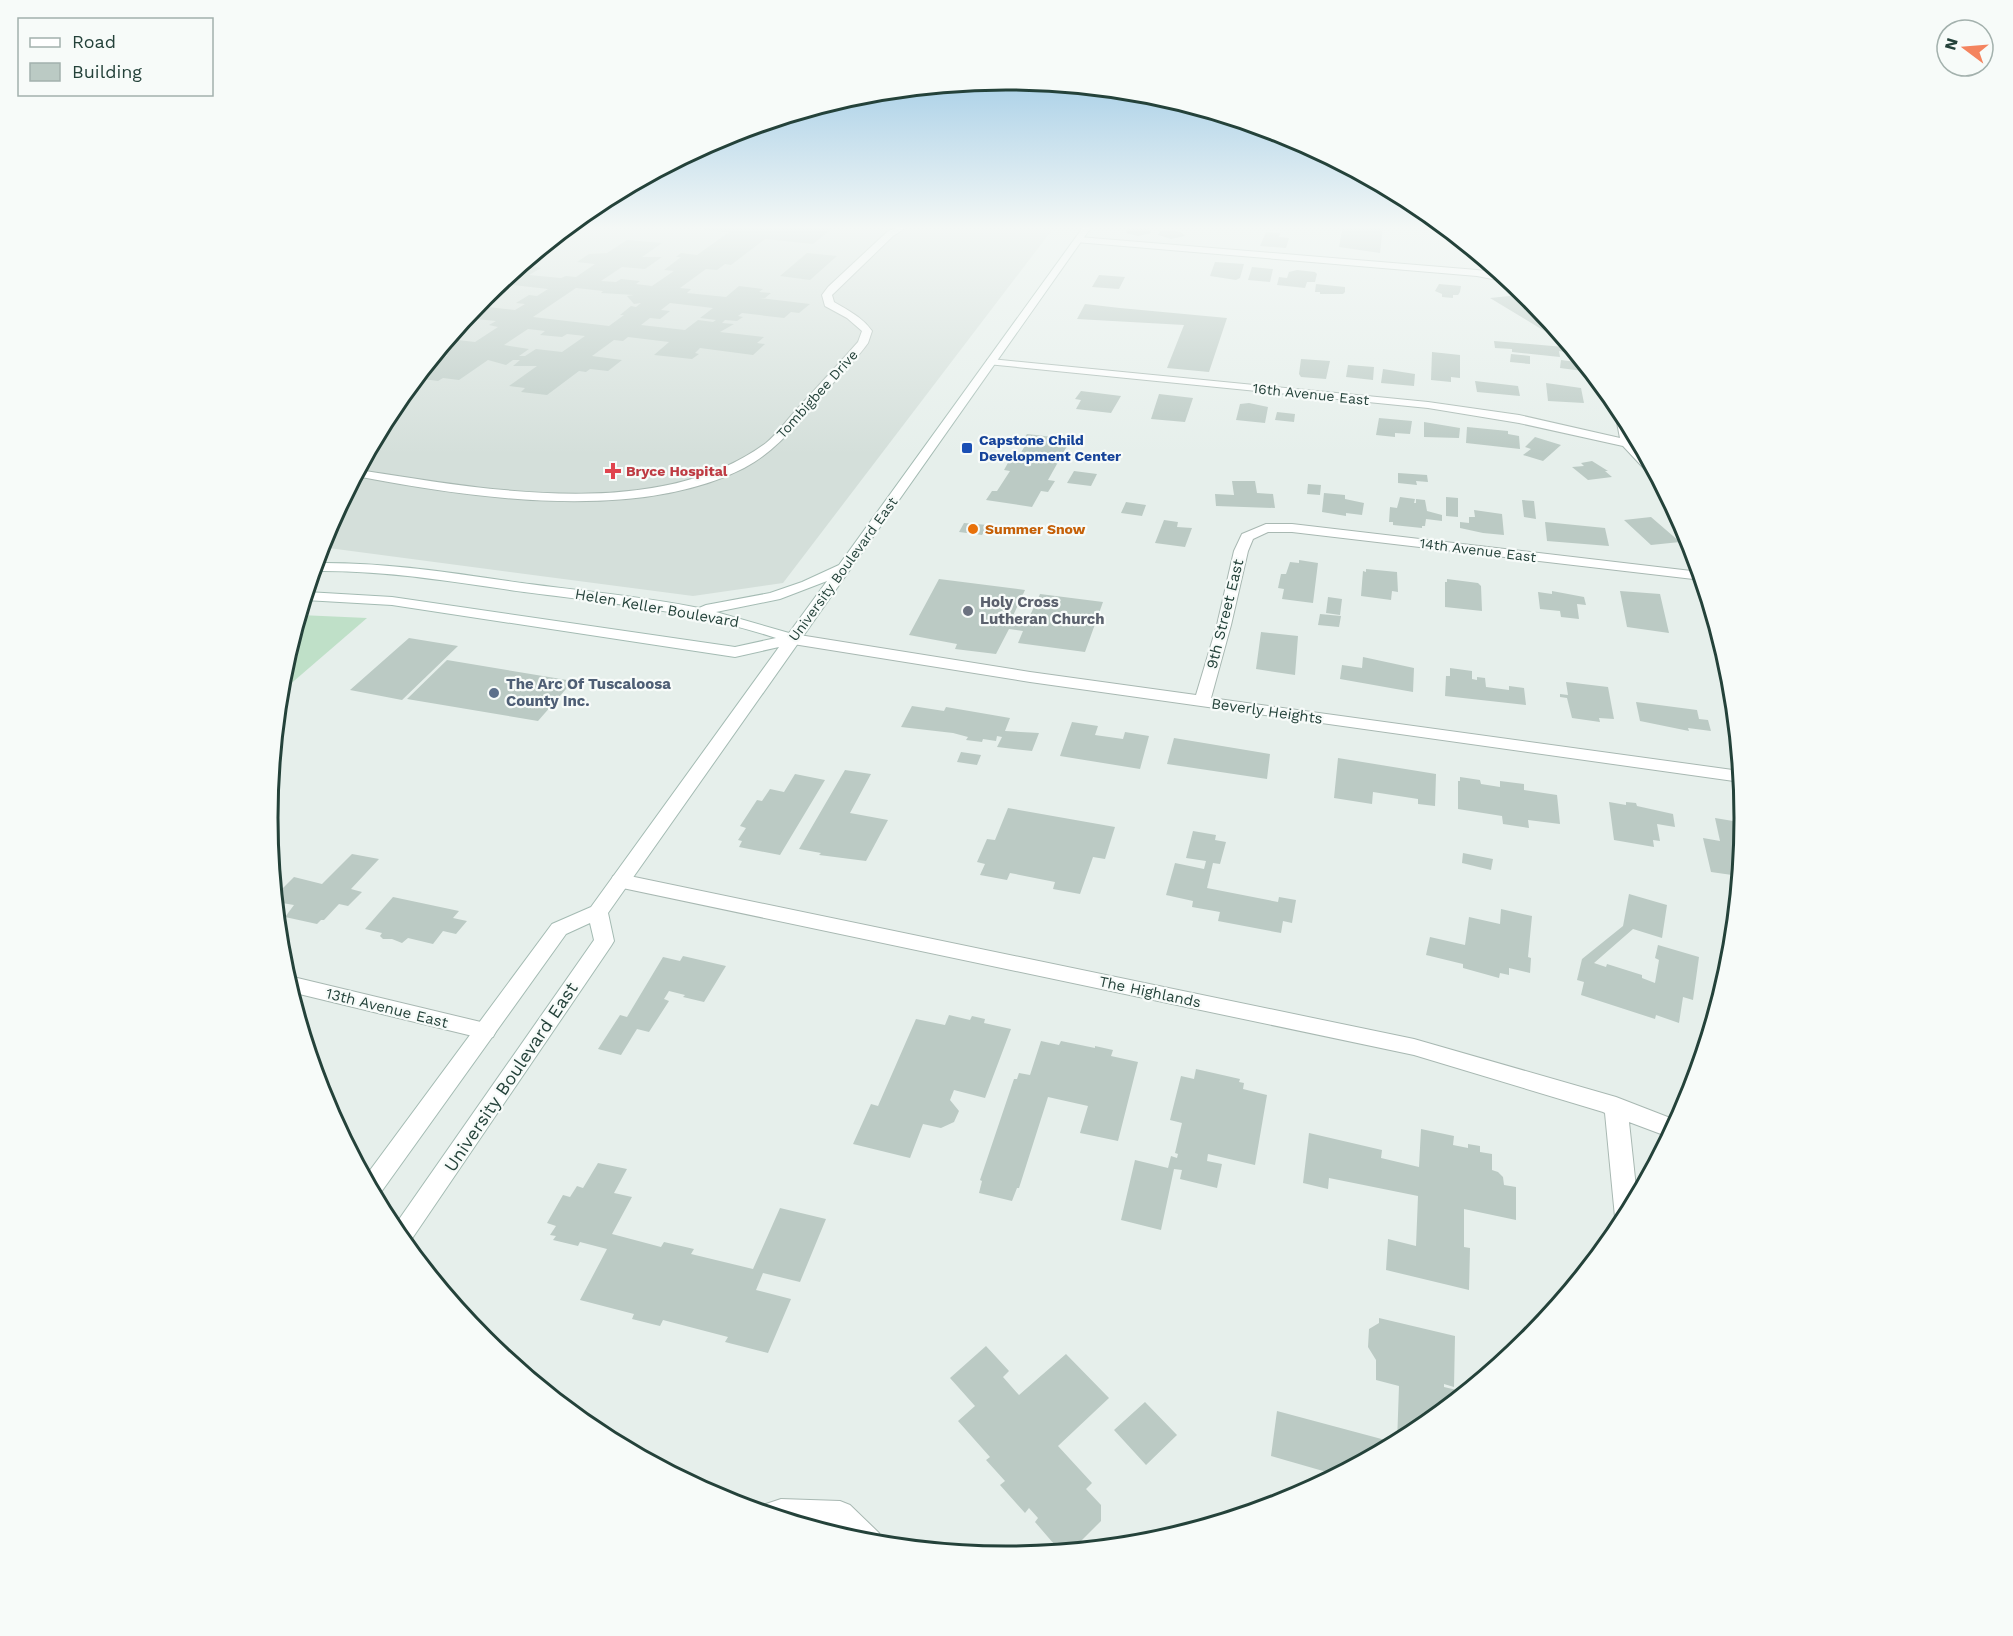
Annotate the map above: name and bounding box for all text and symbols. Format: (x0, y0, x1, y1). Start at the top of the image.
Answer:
legend (18, 18, 213, 96)
north arrow (1935, 18, 1995, 78)
text: Road (72, 31, 116, 52)
text: N (1940, 36, 1962, 52)
text: Building (72, 61, 142, 82)
street label: Tombigbee Drive (773, 347, 861, 441)
street label: 16th Avenue East (1252, 380, 1370, 408)
place label: Capstone Child Development Center (979, 432, 1121, 464)
marker: Capstone Child Development Center (960, 441, 974, 455)
marker: Bryce Hospital (604, 462, 622, 480)
place label: Bryce Hospital (626, 463, 728, 479)
street label: University Boulevard East (785, 494, 901, 644)
place label: Summer Snow (985, 521, 1086, 537)
marker: Summer Snow (966, 522, 980, 536)
street label: 14th Avenue East (1419, 535, 1537, 565)
street label: 9th Street East (1203, 557, 1248, 671)
street label: Helen Keller Boulevard (574, 585, 740, 631)
place label: Holy Cross Lutheran Church (980, 593, 1105, 628)
marker: Holy Cross Lutheran Church (961, 604, 975, 618)
place label: The Arc Of Tuscaloosa County Inc. (506, 675, 671, 710)
marker: The Arc Of Tuscaloosa County Inc. (487, 686, 501, 700)
street label: Beverly Heights (1210, 694, 1324, 728)
street label: The Highlands (1097, 972, 1203, 1012)
street label: University Boulevard East (439, 978, 582, 1175)
street label: 13th Avenue East (324, 984, 451, 1032)

